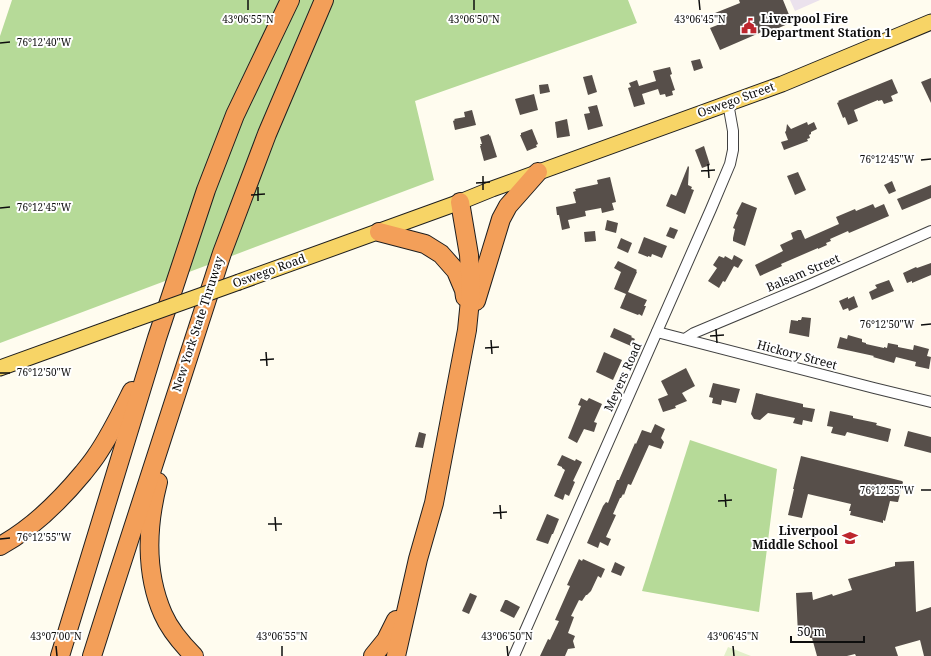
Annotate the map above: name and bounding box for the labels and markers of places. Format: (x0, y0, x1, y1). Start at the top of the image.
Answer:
place label: Liverpool Fire Department Station 1 (761, 10, 891, 41)
public building icon: Liverpool Fire Department Station 1 (740, 17, 758, 35)
place label: Liverpool Middle School (752, 522, 839, 553)
school or university icon: Liverpool Middle School (841, 529, 859, 547)

